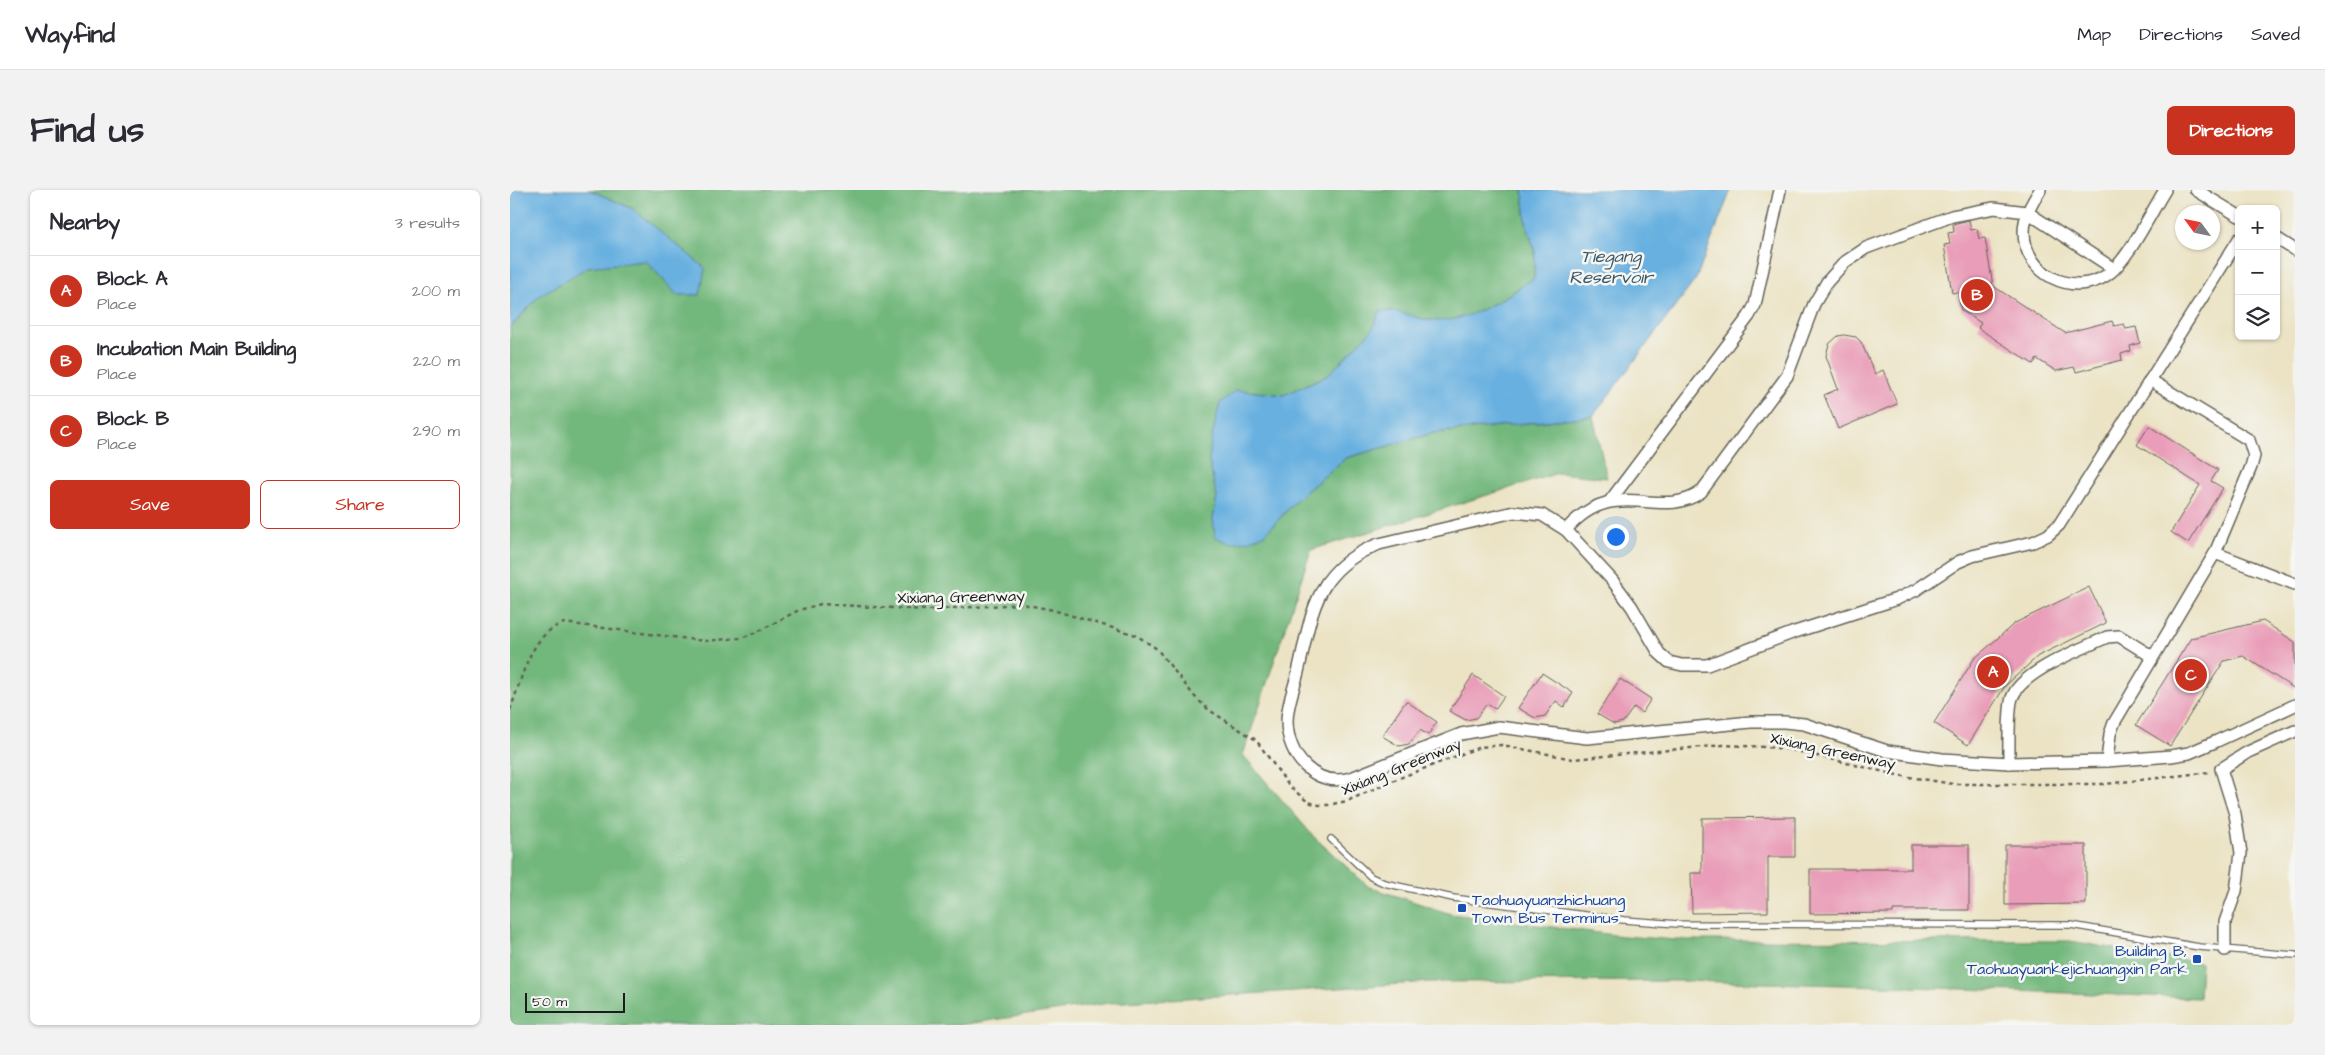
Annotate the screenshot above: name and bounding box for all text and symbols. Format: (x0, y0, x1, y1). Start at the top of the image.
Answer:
text: Wayfind (25, 18, 115, 52)
text: Map (2077, 22, 2111, 47)
text: Directions (2139, 22, 2223, 47)
text: Saved (2251, 22, 2300, 47)
text: Find us (30, 106, 144, 155)
button: Directions (2167, 106, 2295, 155)
north arrow (2175, 205, 2220, 250)
map controls (2235, 205, 2280, 340)
button: + (2235, 205, 2280, 250)
text: Nearby (50, 208, 120, 237)
text: 3 results (395, 212, 460, 234)
water label: Tiegang Reservoir (1569, 244, 1655, 290)
button: − (2235, 250, 2280, 295)
text: Block A (97, 266, 168, 293)
pin: B (1961, 276, 1993, 314)
text: A (61, 280, 71, 302)
text: 200 m (412, 280, 460, 302)
text: Place (97, 293, 137, 315)
button: layers (2235, 295, 2280, 340)
text: Incubation Main Building (97, 336, 296, 363)
text: B (60, 350, 72, 372)
text: 220 m (413, 350, 460, 372)
text: Place (97, 363, 137, 385)
text: Block B (97, 406, 169, 433)
text: C (60, 420, 72, 442)
text: 290 m (413, 420, 460, 442)
text: Place (97, 433, 137, 455)
button: Save (50, 480, 250, 529)
button: Share (260, 480, 460, 529)
your location (1603, 524, 1629, 550)
street label: Xixiang Greenway (897, 585, 1025, 610)
pin: A (1977, 653, 2009, 691)
pin: C (2175, 656, 2207, 694)
street label: Xixiang Greenway (1768, 727, 1898, 776)
street label: Xixiang Greenway (1338, 733, 1465, 802)
place label: Taohuayuanzhichuang Town Bus Terminus (1472, 889, 1625, 929)
marker: Taohuayuanzhichuang Town Bus Terminus (1456, 902, 1468, 914)
place label: Building B, Taohuayuankejichuangxin Park (1967, 940, 2187, 981)
marker: Building B, Taohuayuankejichuangxin Park (2191, 953, 2203, 965)
scale bar (525, 990, 625, 1013)
text: 50 m (532, 992, 567, 1012)

